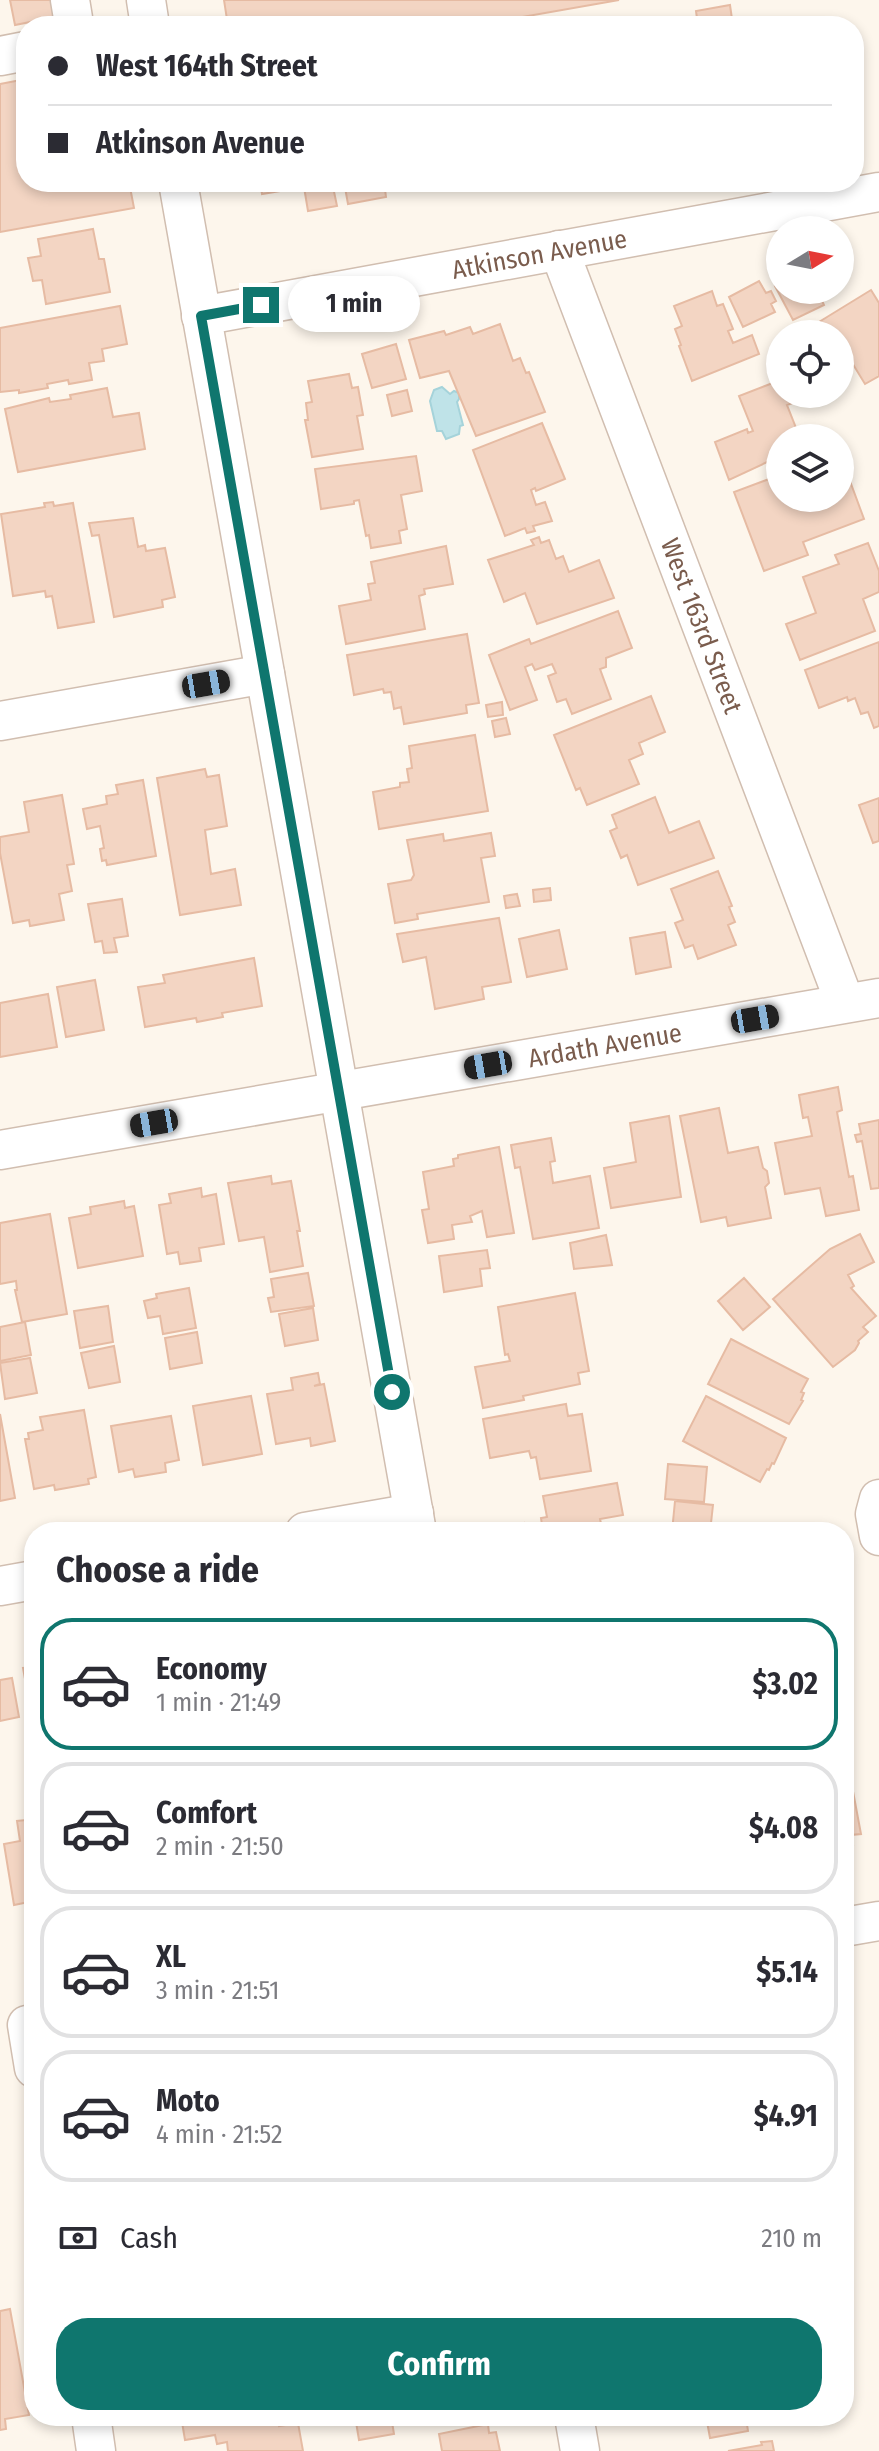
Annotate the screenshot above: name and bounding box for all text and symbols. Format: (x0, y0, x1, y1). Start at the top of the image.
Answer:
text: West 164th Street (96, 48, 318, 84)
text: Atkinson Avenue (96, 125, 305, 161)
north arrow (766, 216, 854, 304)
map controls (766, 216, 854, 512)
street label: Atkinson Avenue (449, 223, 630, 286)
callout: 1 min (289, 277, 421, 333)
route end (243, 287, 279, 323)
text: 1 min (326, 288, 382, 319)
button: locate (766, 320, 854, 408)
button: layers (766, 424, 854, 512)
street label: West 163rd Street (654, 534, 749, 718)
car (180, 668, 232, 700)
car (729, 1003, 781, 1035)
street label: Ardath Avenue (526, 1017, 684, 1074)
car (462, 1049, 514, 1081)
car (128, 1107, 180, 1139)
route start (374, 1374, 410, 1410)
text: Choose a ride (56, 1548, 259, 1592)
icon: car (60, 1648, 132, 1720)
text: Economy (156, 1651, 267, 1687)
text: $3.02 (752, 1666, 818, 1702)
text: 1 min · 21:49 (156, 1687, 281, 1718)
icon: car (60, 1792, 132, 1864)
text: Comfort (156, 1795, 257, 1831)
text: $4.08 (749, 1810, 818, 1846)
text: 2 min · 21:50 (156, 1831, 284, 1862)
icon: car (60, 1936, 132, 2008)
text: XL (156, 1939, 186, 1975)
text: $5.14 (756, 1954, 818, 1990)
text: 3 min · 21:51 (156, 1975, 279, 2006)
icon: car (60, 2080, 132, 2152)
text: Moto (156, 2083, 220, 2119)
text: $4.91 (754, 2098, 818, 2134)
text: 4 min · 21:52 (156, 2119, 282, 2150)
icon: cash (56, 2216, 100, 2260)
text: Cash (120, 2220, 178, 2256)
text: 210 m (761, 2223, 822, 2254)
button: Confirm (56, 2318, 822, 2410)

